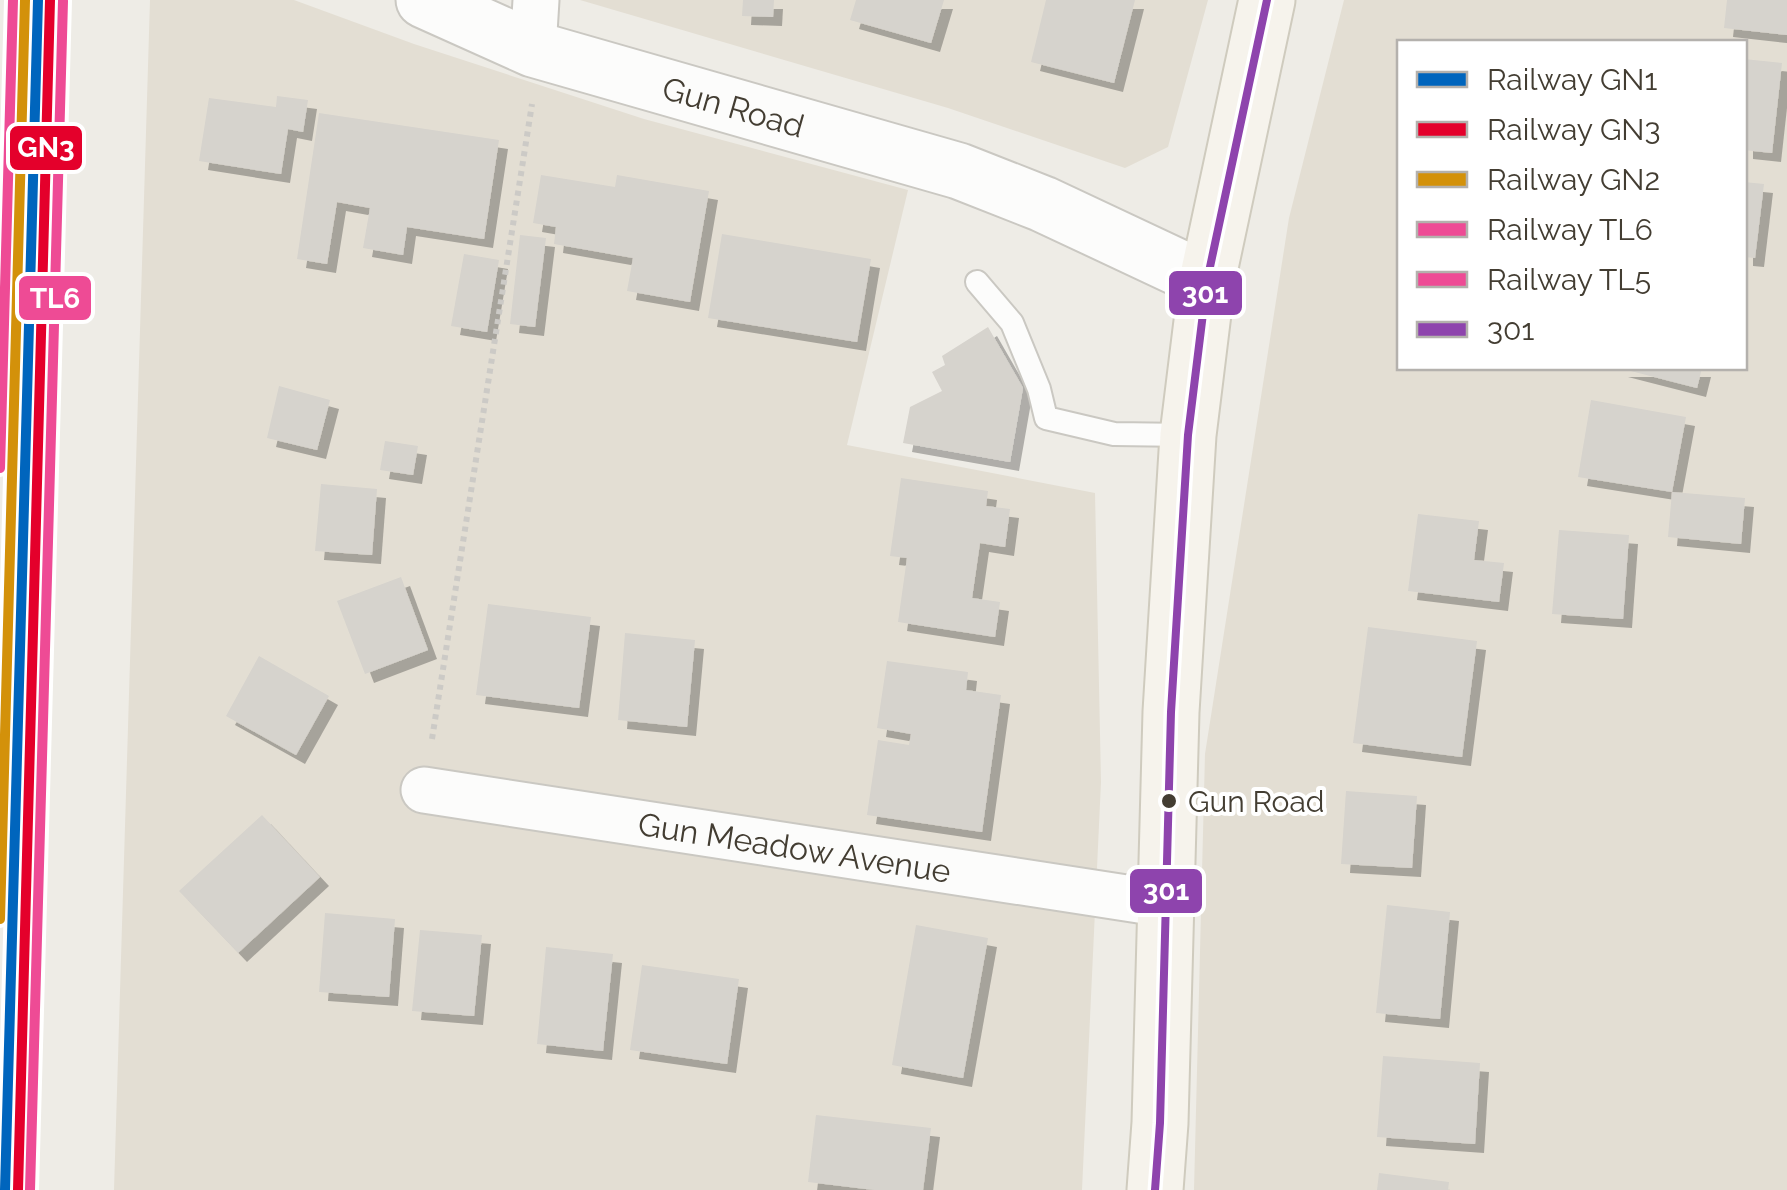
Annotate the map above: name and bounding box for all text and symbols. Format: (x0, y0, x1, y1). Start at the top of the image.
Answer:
legend (1397, 40, 1747, 370)
text: Railway GN1 (1487, 62, 1658, 97)
street label: Gun Road (658, 69, 808, 144)
text: Railway GN3 (1487, 112, 1661, 147)
line badge: GN3 (8, 124, 84, 172)
text: GN3 (17, 131, 75, 164)
text: Railway GN2 (1487, 162, 1660, 197)
text: Railway TL6 (1487, 212, 1653, 247)
text: Railway TL5 (1487, 262, 1651, 297)
line badge: 301 (1167, 269, 1244, 317)
line badge: TL6 (17, 274, 93, 322)
text: 301 (1182, 277, 1228, 310)
text: TL6 (30, 282, 80, 315)
text: 301 (1487, 312, 1534, 347)
place label: Gun Road (1188, 784, 1324, 819)
marker: Gun Road (1159, 791, 1179, 811)
street label: Gun Meadow Avenue (636, 805, 954, 889)
line badge: 301 (1128, 867, 1204, 915)
text: 301 (1143, 874, 1189, 907)

